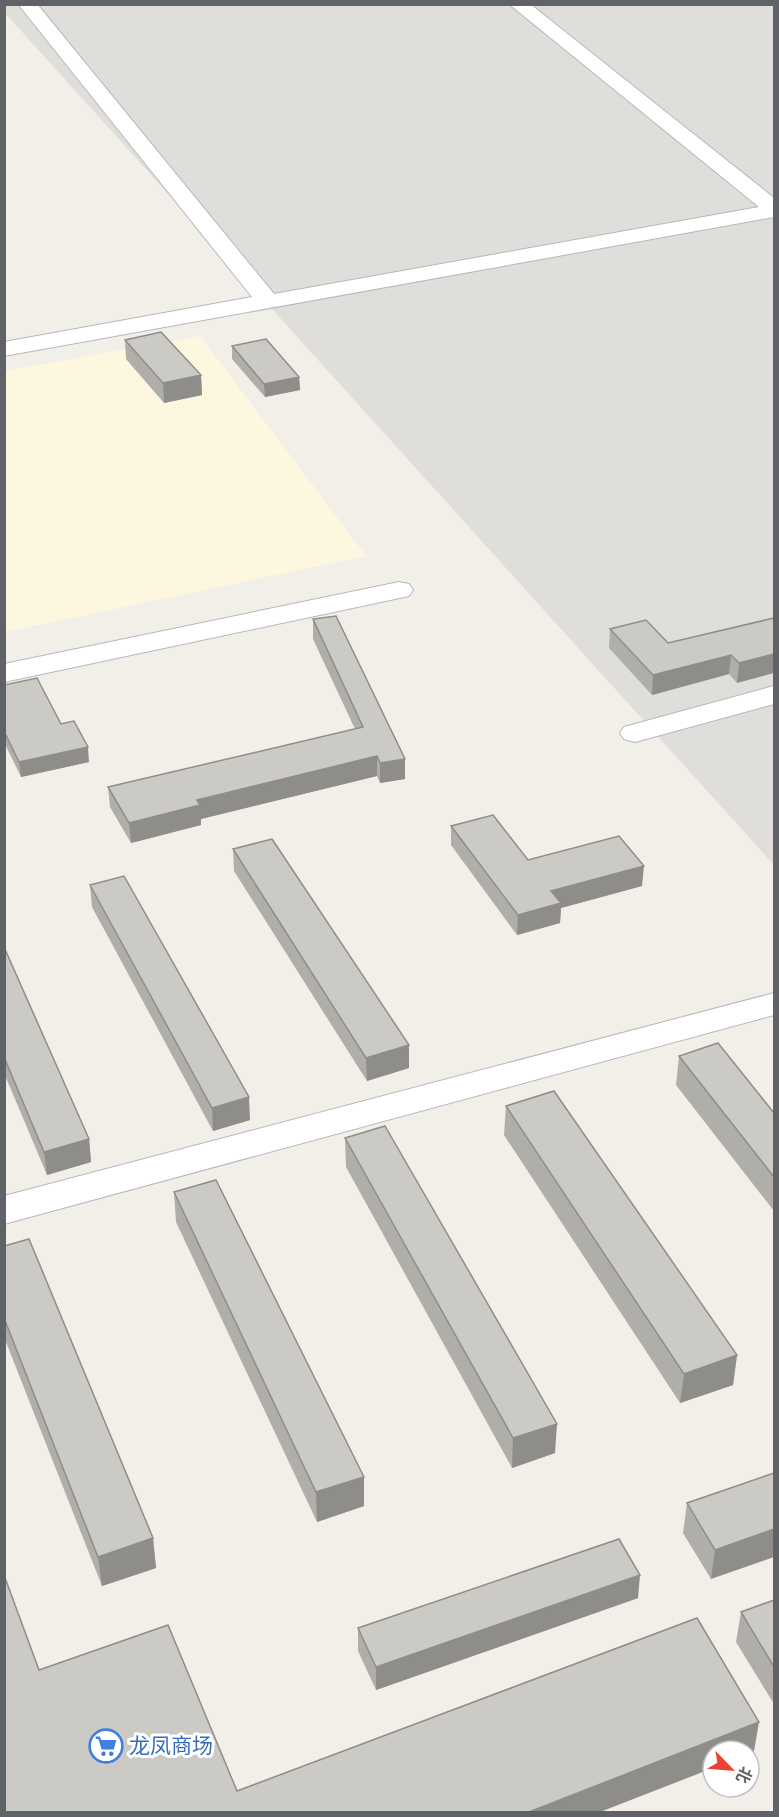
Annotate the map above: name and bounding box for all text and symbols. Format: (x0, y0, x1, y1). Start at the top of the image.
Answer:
supermarket icon: 龙凤商场 (88, 1728, 124, 1764)
place label: 龙凤商场 (129, 1732, 213, 1758)
north arrow (701, 1739, 761, 1799)
text: 北 (732, 1764, 757, 1787)

